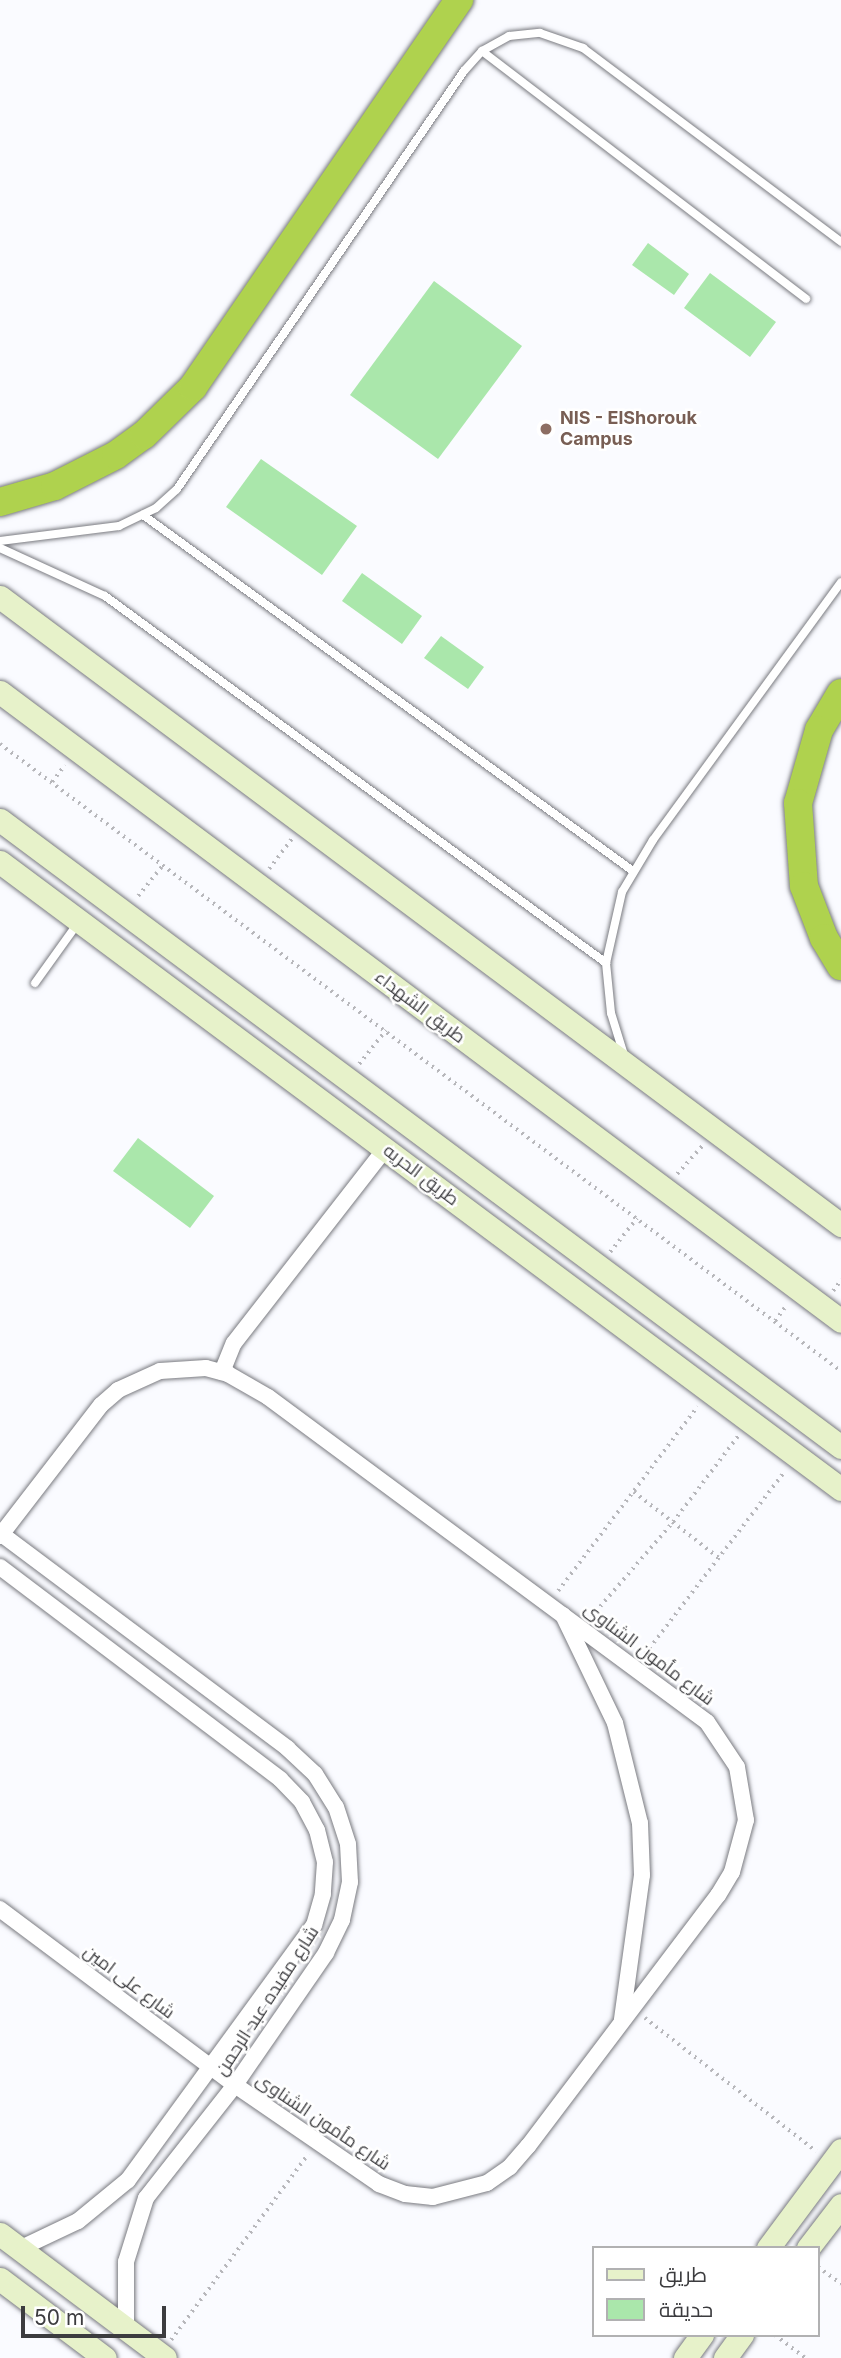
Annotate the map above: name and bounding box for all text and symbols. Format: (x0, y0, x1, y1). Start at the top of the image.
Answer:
place label: NIS - ElShorouk Campus (560, 408, 697, 450)
marker: NIS - ElShorouk Campus (538, 421, 554, 437)
street label: طريق الشهداء (371, 966, 469, 1048)
street label: طريق الحريه (379, 1140, 463, 1210)
street label: شارع مأمون الشناوى (580, 1598, 718, 1710)
street label: شارع مفيده عبد الرحمن (211, 1922, 323, 2080)
street label: شارع على امين (79, 1941, 179, 2023)
street label: شارع مأمون الشناوى (252, 2069, 394, 2175)
legend (592, 2246, 820, 2337)
text: طريق (659, 2262, 707, 2287)
scale bar (24, 2292, 170, 2336)
text: حديقة (659, 2297, 713, 2322)
text: 50 m (34, 2305, 84, 2330)

